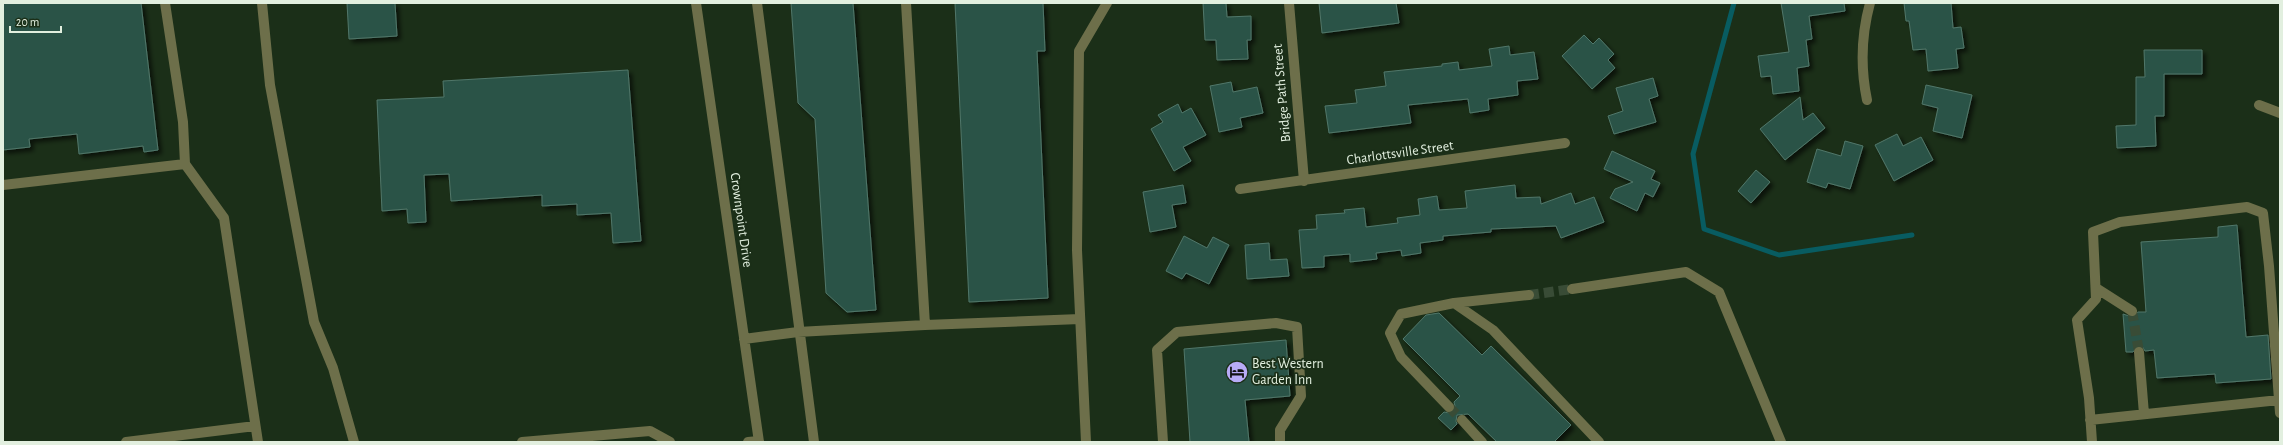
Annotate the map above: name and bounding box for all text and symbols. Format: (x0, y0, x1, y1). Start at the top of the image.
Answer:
scale bar (10, 8, 61, 34)
text: 20 m (16, 16, 39, 28)
street label: Bridge Path Street (1271, 43, 1293, 143)
street label: Charlottsville Street (1346, 138, 1455, 167)
street label: Crownpoint Drive (727, 172, 755, 268)
place label: Best Western Garden Inn (1252, 357, 1324, 387)
hotel icon: Best Western Garden Inn (1224, 359, 1250, 385)

